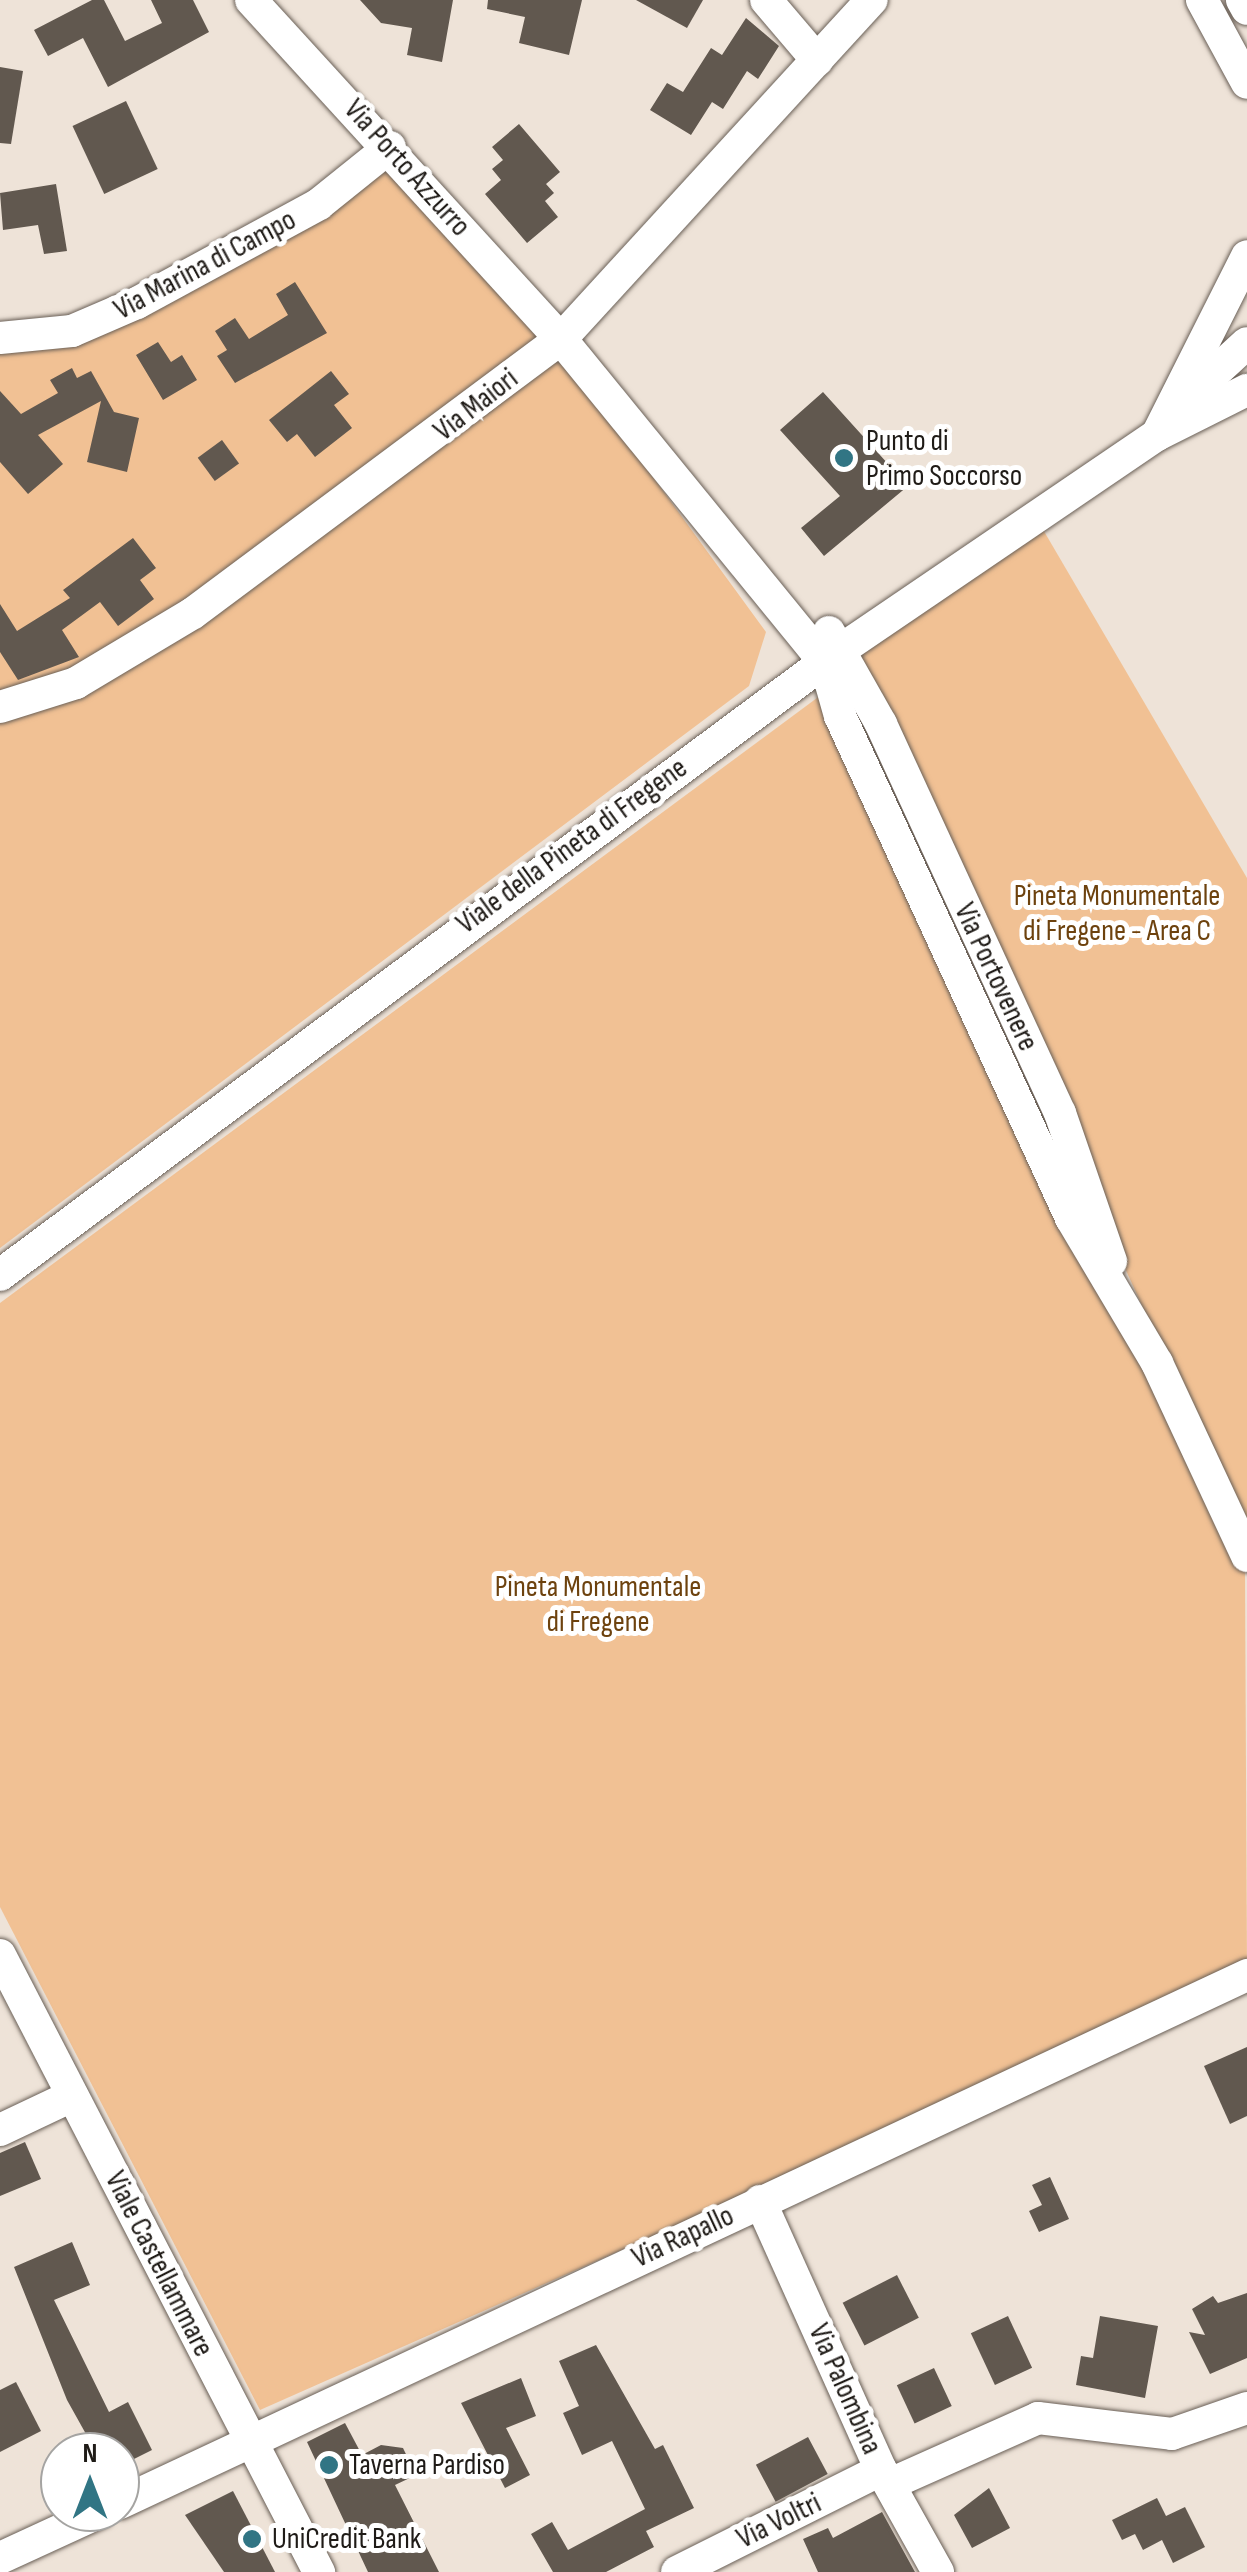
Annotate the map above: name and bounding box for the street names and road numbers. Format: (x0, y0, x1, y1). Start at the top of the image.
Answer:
street label: Via Porto Azzurro (336, 92, 478, 244)
street label: Via Marina di Campo (108, 202, 302, 328)
street label: Via Maiori (427, 361, 525, 449)
street label: Viale della Pineta di Fregene (450, 750, 694, 942)
street label: Via Portovenere (946, 897, 1046, 1057)
street label: Viale Castellammare (97, 2165, 221, 2363)
street label: Via Rapallo (626, 2198, 740, 2276)
street label: Via Palombina (800, 2318, 890, 2460)
street label: Via Voltri (731, 2485, 827, 2557)

